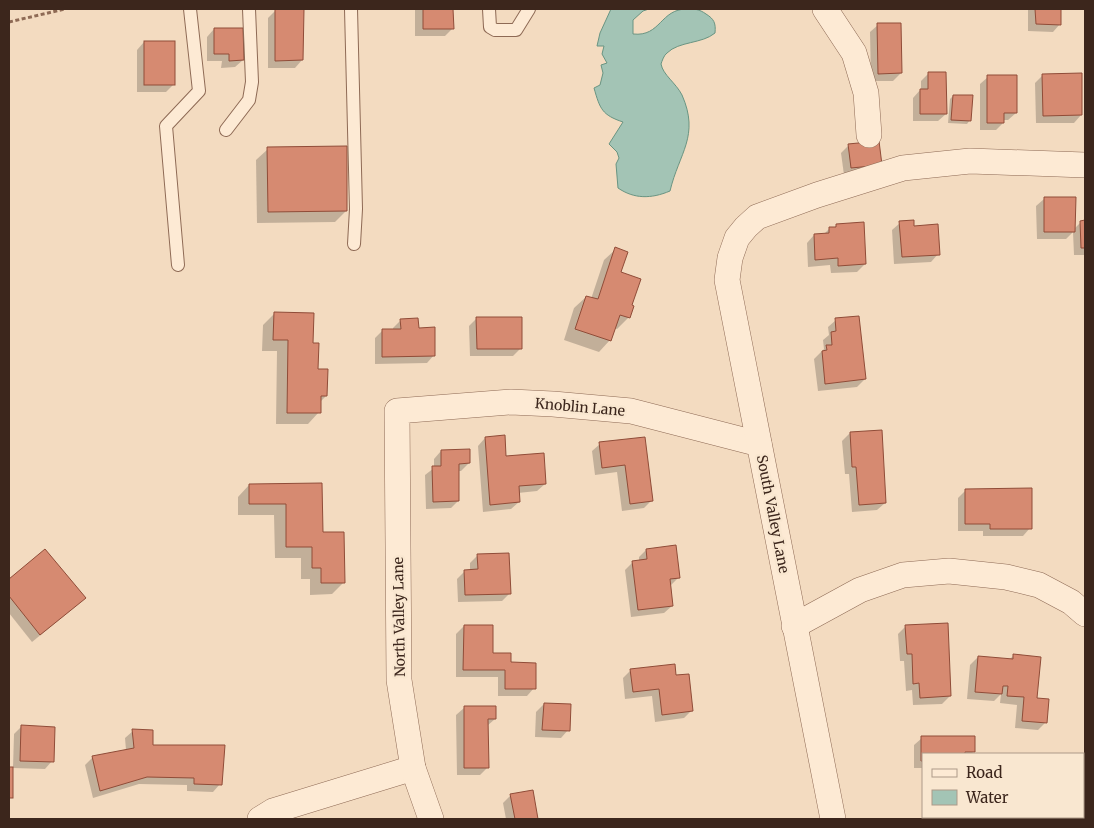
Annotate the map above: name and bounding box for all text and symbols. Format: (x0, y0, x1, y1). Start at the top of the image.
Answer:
street label: Knoblin Lane (534, 394, 626, 420)
street label: South Valley Lane (753, 453, 793, 575)
street label: North Valley Lane (389, 557, 409, 677)
legend (922, 753, 1084, 818)
text: Road (966, 763, 1002, 782)
text: Water (965, 788, 1009, 807)

